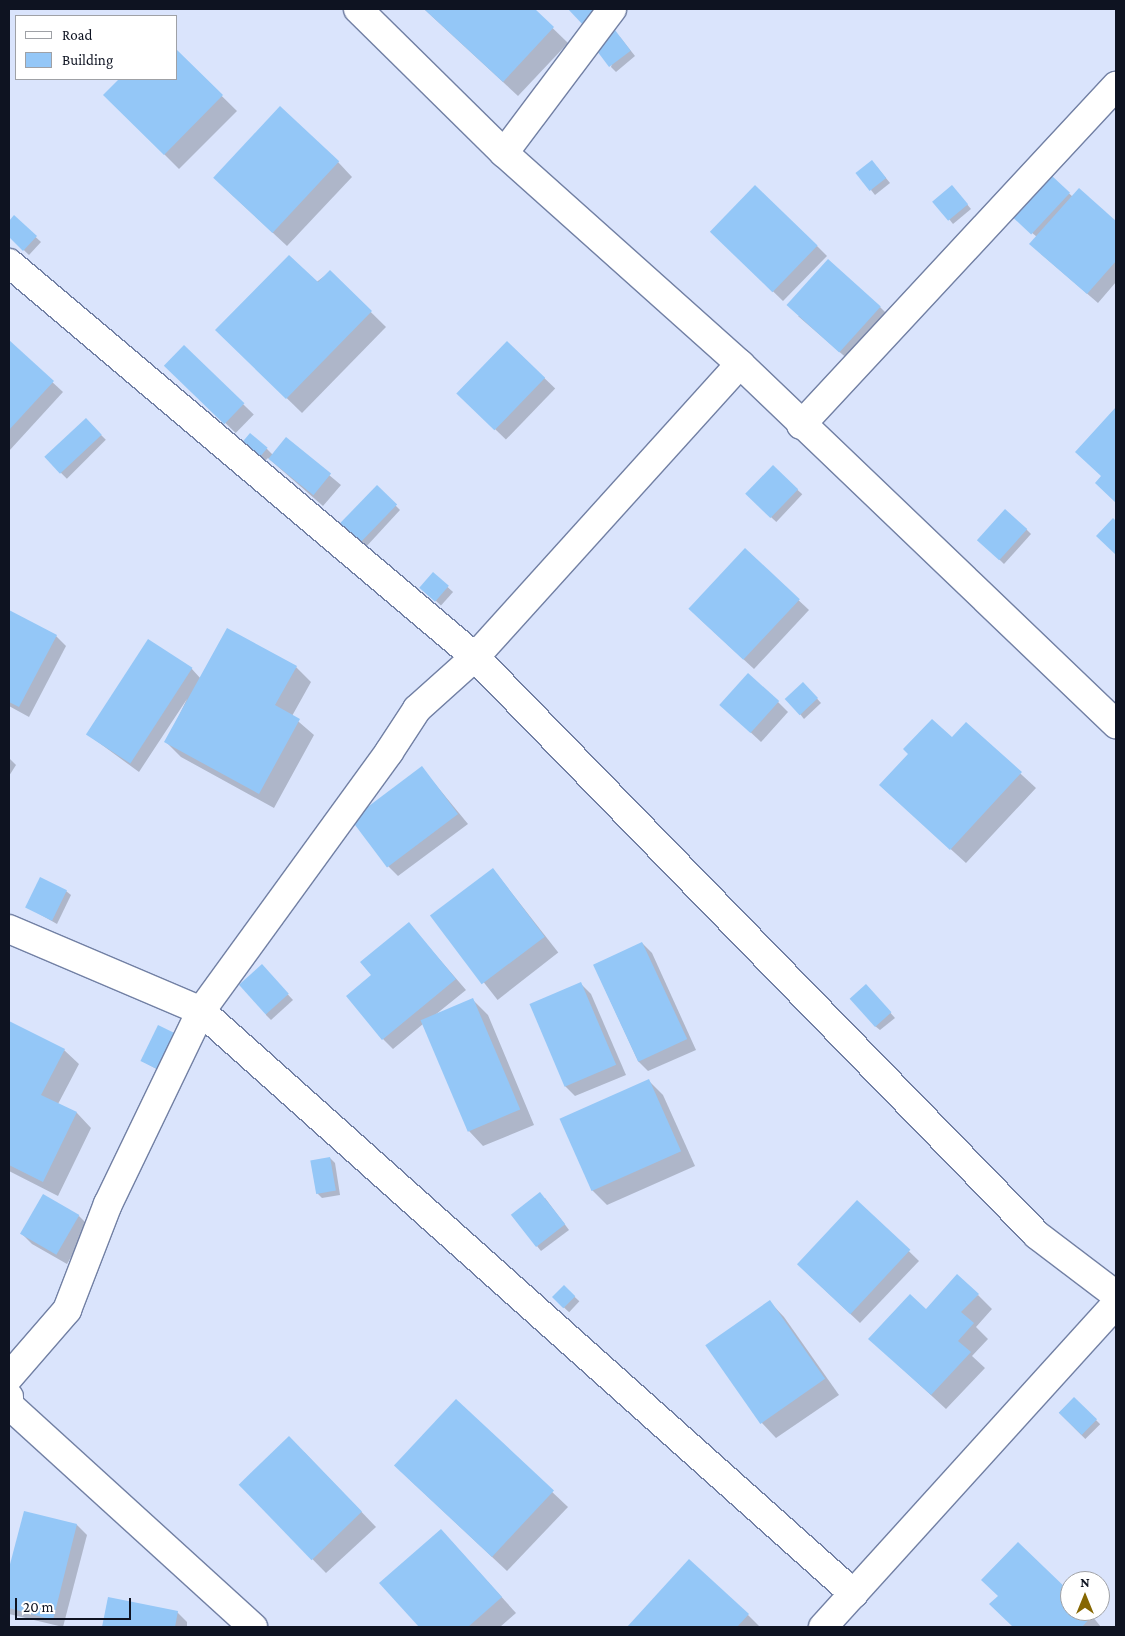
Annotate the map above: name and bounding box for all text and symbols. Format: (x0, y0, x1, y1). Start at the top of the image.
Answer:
legend (15, 15, 178, 80)
text: Road (62, 27, 92, 43)
text: Building (62, 52, 113, 68)
north arrow (1060, 1571, 1110, 1621)
text: N (1080, 1574, 1090, 1590)
scale bar (18, 1588, 134, 1620)
text: 20 m (23, 1599, 54, 1615)

